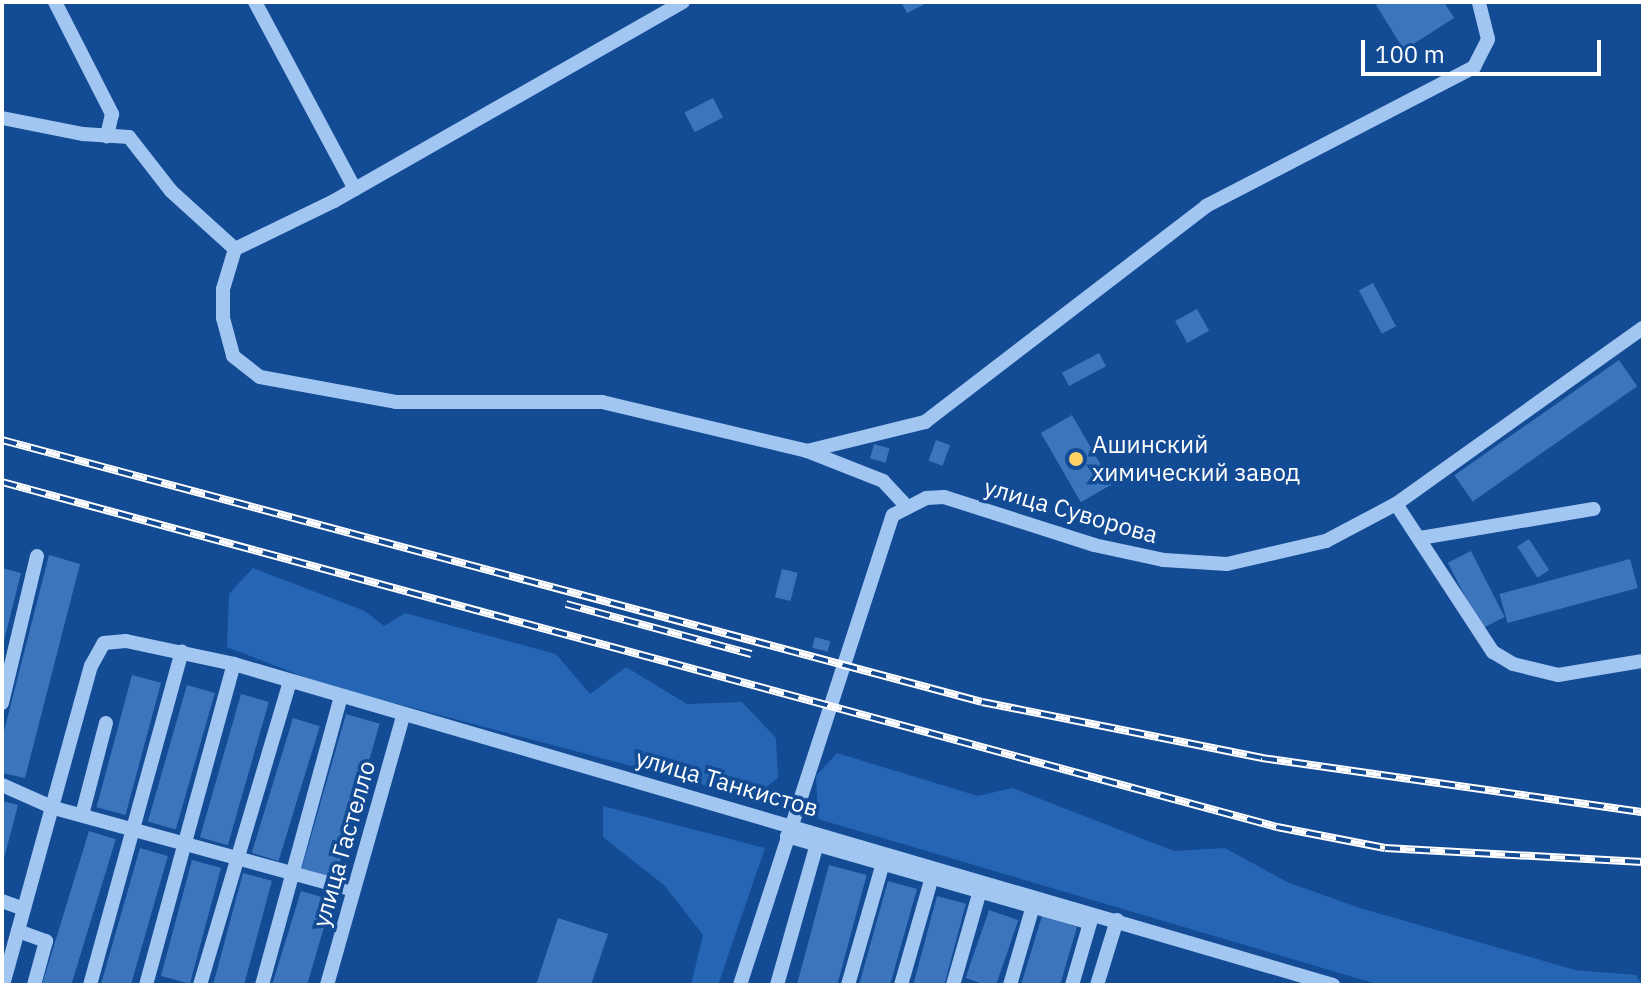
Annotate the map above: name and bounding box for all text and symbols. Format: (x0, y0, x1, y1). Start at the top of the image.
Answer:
scale bar (1365, 24, 1605, 74)
text: 100 m (1375, 38, 1445, 70)
place label: Ашинский химический завод (1092, 431, 1300, 487)
marker: Ашинский химический завод (1067, 450, 1085, 468)
street label: улица Суворова (981, 472, 1161, 550)
street label: улица Танкистов (632, 743, 822, 823)
street label: улица Гастелло (306, 757, 382, 931)

